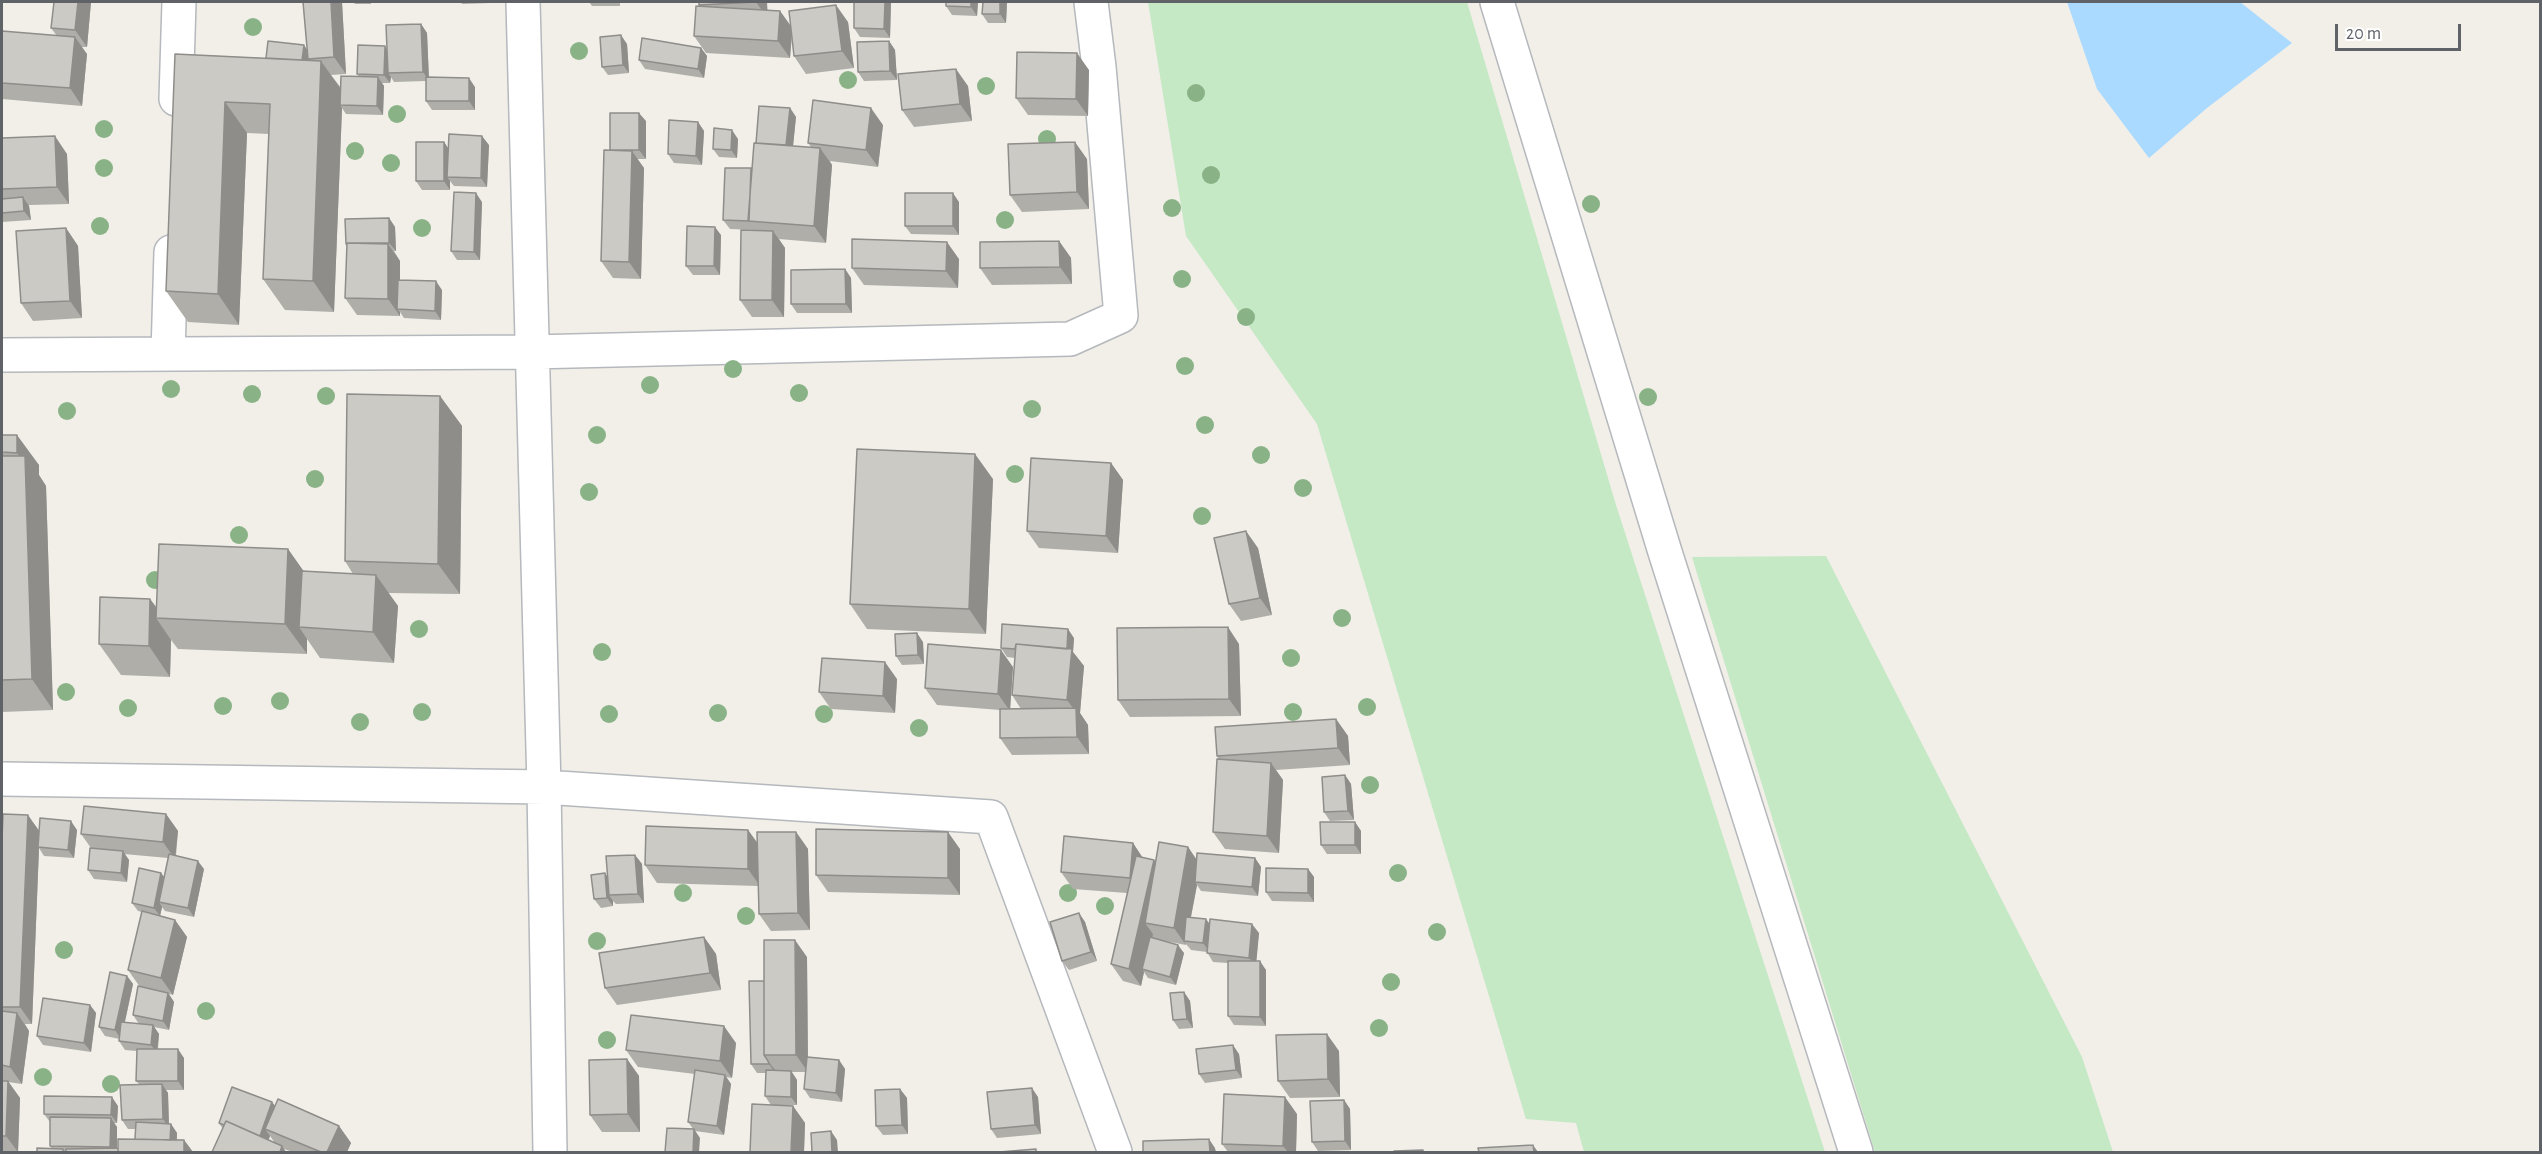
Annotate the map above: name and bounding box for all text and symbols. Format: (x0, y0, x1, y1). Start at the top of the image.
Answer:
scale bar (2338, 12, 2464, 50)
text: 20 m (2346, 25, 2381, 43)

